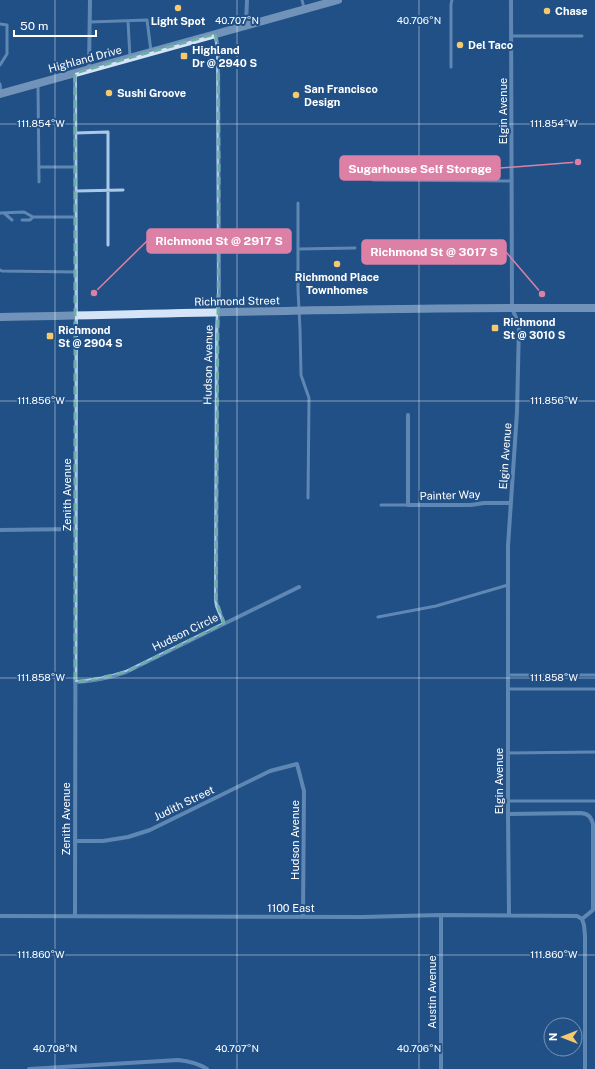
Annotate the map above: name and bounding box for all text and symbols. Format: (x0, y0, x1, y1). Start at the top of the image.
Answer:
marker: Light Spot (173, 3, 183, 13)
place label: Chase (555, 5, 588, 17)
marker: Chase (542, 6, 552, 16)
scale bar (14, 12, 96, 38)
text: 40.707°N (215, 14, 259, 26)
text: 40.706°N (397, 14, 441, 26)
place label: Light Spot (151, 15, 206, 27)
text: 50 m (20, 19, 48, 33)
place label: Del Taco (468, 39, 513, 51)
marker: Del Taco (455, 40, 465, 50)
street label: Highland Drive (47, 43, 123, 75)
place label: Highland Dr @ 2940 S (192, 44, 257, 69)
marker: Highland Dr @ 2940 S (179, 51, 189, 61)
street label: Elgin Avenue (497, 78, 509, 144)
place label: San Francisco Design (304, 83, 378, 108)
place label: Sushi Groove (117, 87, 186, 99)
marker: Sushi Groove (104, 88, 114, 98)
marker: San Francisco Design (291, 90, 301, 100)
text: 111.854°W (17, 117, 65, 129)
text: 111.854°W (530, 117, 578, 129)
callout: Sugarhouse Self Storage (340, 156, 500, 180)
text: Sugarhouse Self Storage (348, 162, 492, 176)
callout: Richmond St @ 2917 S (147, 229, 291, 253)
text: Richmond St @ 2917 S (155, 234, 283, 248)
callout: Richmond St @ 3017 S (362, 240, 506, 264)
text: Richmond St @ 3017 S (370, 245, 498, 259)
marker: Richmond Place Townhomes (332, 259, 342, 269)
place label: Richmond Place Townhomes (295, 271, 379, 296)
street label: Richmond Street (194, 294, 280, 308)
place label: Richmond St @ 3010 S (503, 316, 566, 341)
marker: Richmond St @ 3010 S (490, 323, 500, 333)
place label: Richmond St @ 2904 S (58, 324, 123, 349)
street label: Hudson Avenue (201, 325, 215, 405)
marker: Richmond St @ 2904 S (45, 331, 55, 341)
text: 111.856°W (17, 394, 65, 406)
text: 111.856°W (530, 394, 578, 406)
street label: Elgin Avenue (497, 422, 513, 490)
street label: Zenith Avenue (61, 458, 73, 532)
street label: Painter Way (419, 488, 481, 502)
street label: Hudson Circle (150, 611, 220, 653)
text: 111.858°W (17, 671, 65, 683)
text: 111.858°W (530, 671, 578, 683)
street label: Elgin Avenue (493, 748, 505, 814)
street label: Zenith Avenue (60, 782, 72, 856)
street label: Judith Street (152, 783, 216, 823)
street label: Hudson Avenue (289, 800, 301, 880)
street label: 1100 East (267, 902, 315, 914)
text: 111.860°W (17, 948, 65, 960)
text: 111.860°W (530, 948, 578, 960)
street label: Austin Avenue (426, 955, 438, 1029)
north arrow (543, 1017, 583, 1057)
text: N (547, 1033, 559, 1041)
text: 40.708°N (33, 1042, 77, 1054)
text: 40.707°N (215, 1042, 259, 1054)
text: 40.706°N (397, 1042, 441, 1054)

